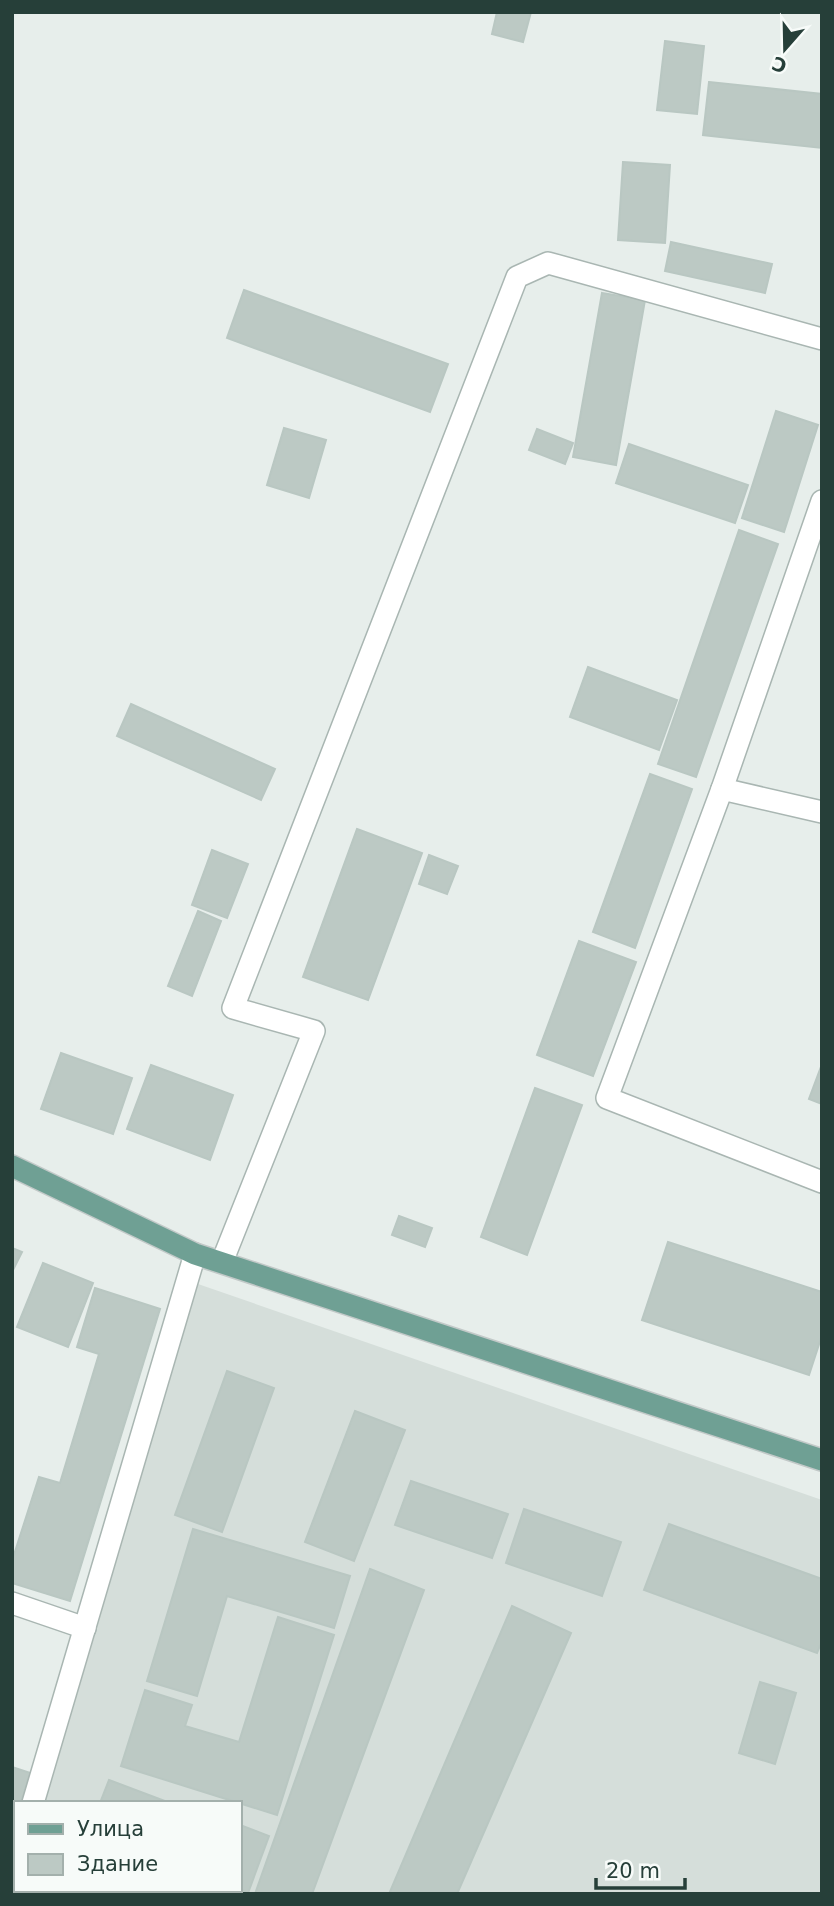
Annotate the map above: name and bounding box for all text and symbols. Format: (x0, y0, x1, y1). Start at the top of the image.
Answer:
north arrow (750, 14, 820, 84)
text: С (769, 52, 790, 78)
legend (14, 1801, 242, 1892)
text: Улица (77, 1817, 144, 1841)
scale bar (596, 1846, 685, 1890)
text: Здание (77, 1852, 158, 1876)
text: 20 m (606, 1859, 660, 1883)

